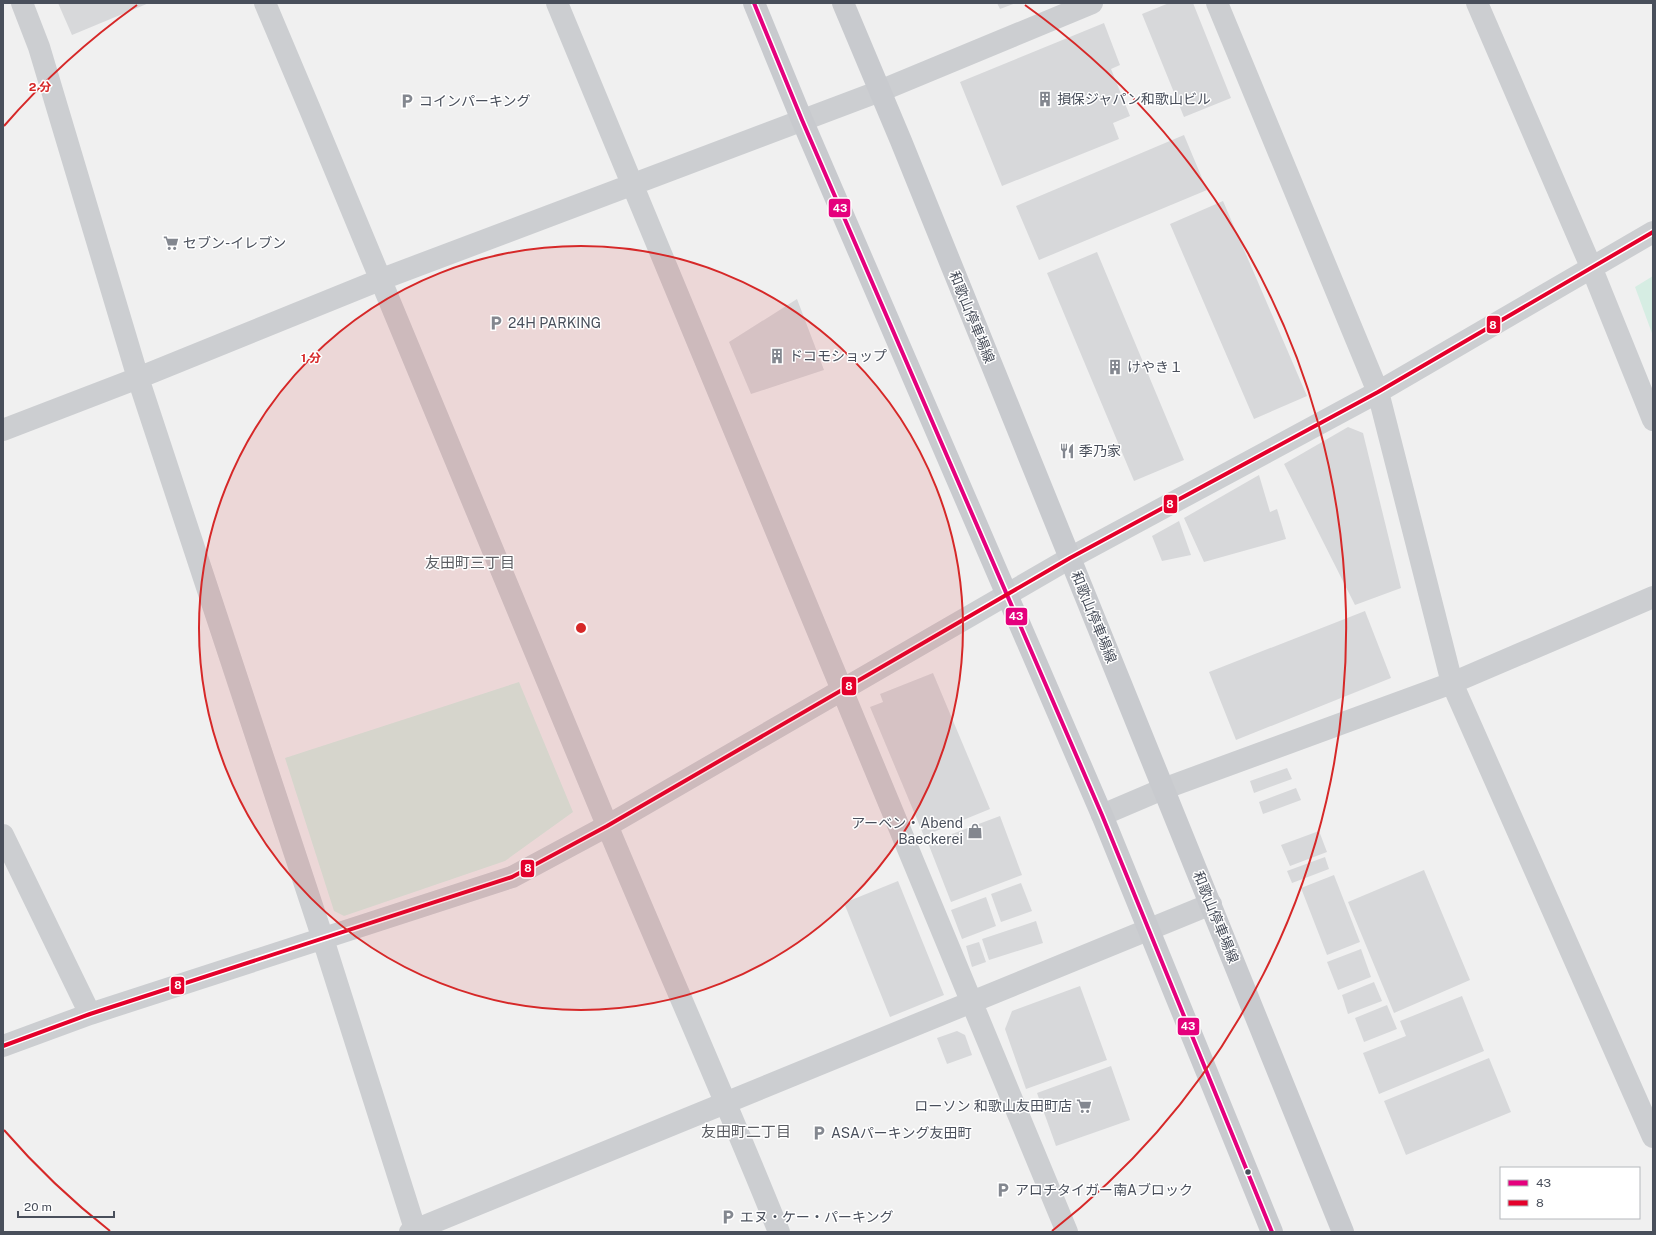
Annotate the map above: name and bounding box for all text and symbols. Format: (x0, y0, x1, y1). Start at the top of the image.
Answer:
text: 2 分 (29, 80, 51, 94)
building icon: 損保ジャパン和歌山ビル (1036, 90, 1054, 108)
place label: 損保ジャパン和歌山ビル (1057, 91, 1211, 107)
parking icon: コインパーキング (398, 92, 416, 110)
place label: コインパーキング (419, 93, 531, 109)
line badge: 43 (828, 198, 851, 218)
text: 43 (833, 202, 847, 214)
supermarket icon: セブン-イレブン (162, 234, 180, 252)
place label: セブン-イレブン (183, 235, 286, 251)
street label: 和歌山停車場線 (946, 269, 998, 365)
parking icon: 24H PARKING (487, 314, 505, 332)
place label: 24H PARKING (508, 315, 601, 331)
line badge: 8 (1486, 315, 1501, 334)
text: 8 (1489, 319, 1497, 331)
building icon: ドコモショップ (768, 347, 786, 365)
place label: ドコモショップ (789, 348, 887, 364)
text: 1 分 (301, 351, 321, 365)
building icon: けやき１ (1106, 358, 1124, 376)
place label: けやき１ (1127, 359, 1183, 375)
restaurant icon: 季乃家 (1058, 442, 1076, 460)
place label: 季乃家 (1079, 443, 1121, 459)
line badge: 8 (1163, 494, 1178, 514)
text: 8 (1166, 498, 1174, 510)
district label: 友田町三丁目 (425, 554, 515, 571)
street label: 和歌山停車場線 (1068, 569, 1120, 665)
line badge: 43 (1005, 607, 1028, 626)
text: 43 (1009, 610, 1023, 622)
centre of rings (574, 621, 588, 635)
line badge: 8 (841, 676, 857, 696)
text: 8 (845, 680, 853, 692)
place label: アーベン・Abend Baeckerei (851, 815, 963, 847)
shop icon: アーベン・Abend Baeckerei (966, 822, 984, 840)
line badge: 8 (520, 859, 535, 878)
text: 8 (524, 862, 532, 874)
street label: 和歌山停車場線 (1190, 869, 1242, 965)
line badge: 8 (170, 976, 185, 995)
text: 8 (174, 979, 182, 991)
line badge: 43 (1177, 1017, 1200, 1036)
text: 43 (1181, 1020, 1195, 1032)
supermarket icon: ローソン 和歌山友田町店 (1075, 1097, 1093, 1115)
place label: ローソン 和歌山友田町店 (915, 1098, 1072, 1114)
district label: 友田町二丁目 (701, 1123, 791, 1140)
parking icon: ASAパーキング友田町 (810, 1124, 828, 1142)
place label: ASAパーキング友田町 (831, 1125, 971, 1141)
unlabelled marker (1243, 1167, 1253, 1177)
legend (1500, 1167, 1640, 1219)
text: 43 (1536, 1176, 1551, 1190)
parking icon: アロチタイガー南Aブロック (994, 1181, 1012, 1199)
place label: アロチタイガー南Aブロック (1015, 1182, 1193, 1198)
scale bar (18, 1193, 114, 1219)
text: 8 (1536, 1196, 1544, 1210)
text: 20 m (24, 1200, 52, 1214)
parking icon: エヌ・ケー・パーキング (719, 1208, 737, 1226)
place label: エヌ・ケー・パーキング (740, 1209, 894, 1225)

